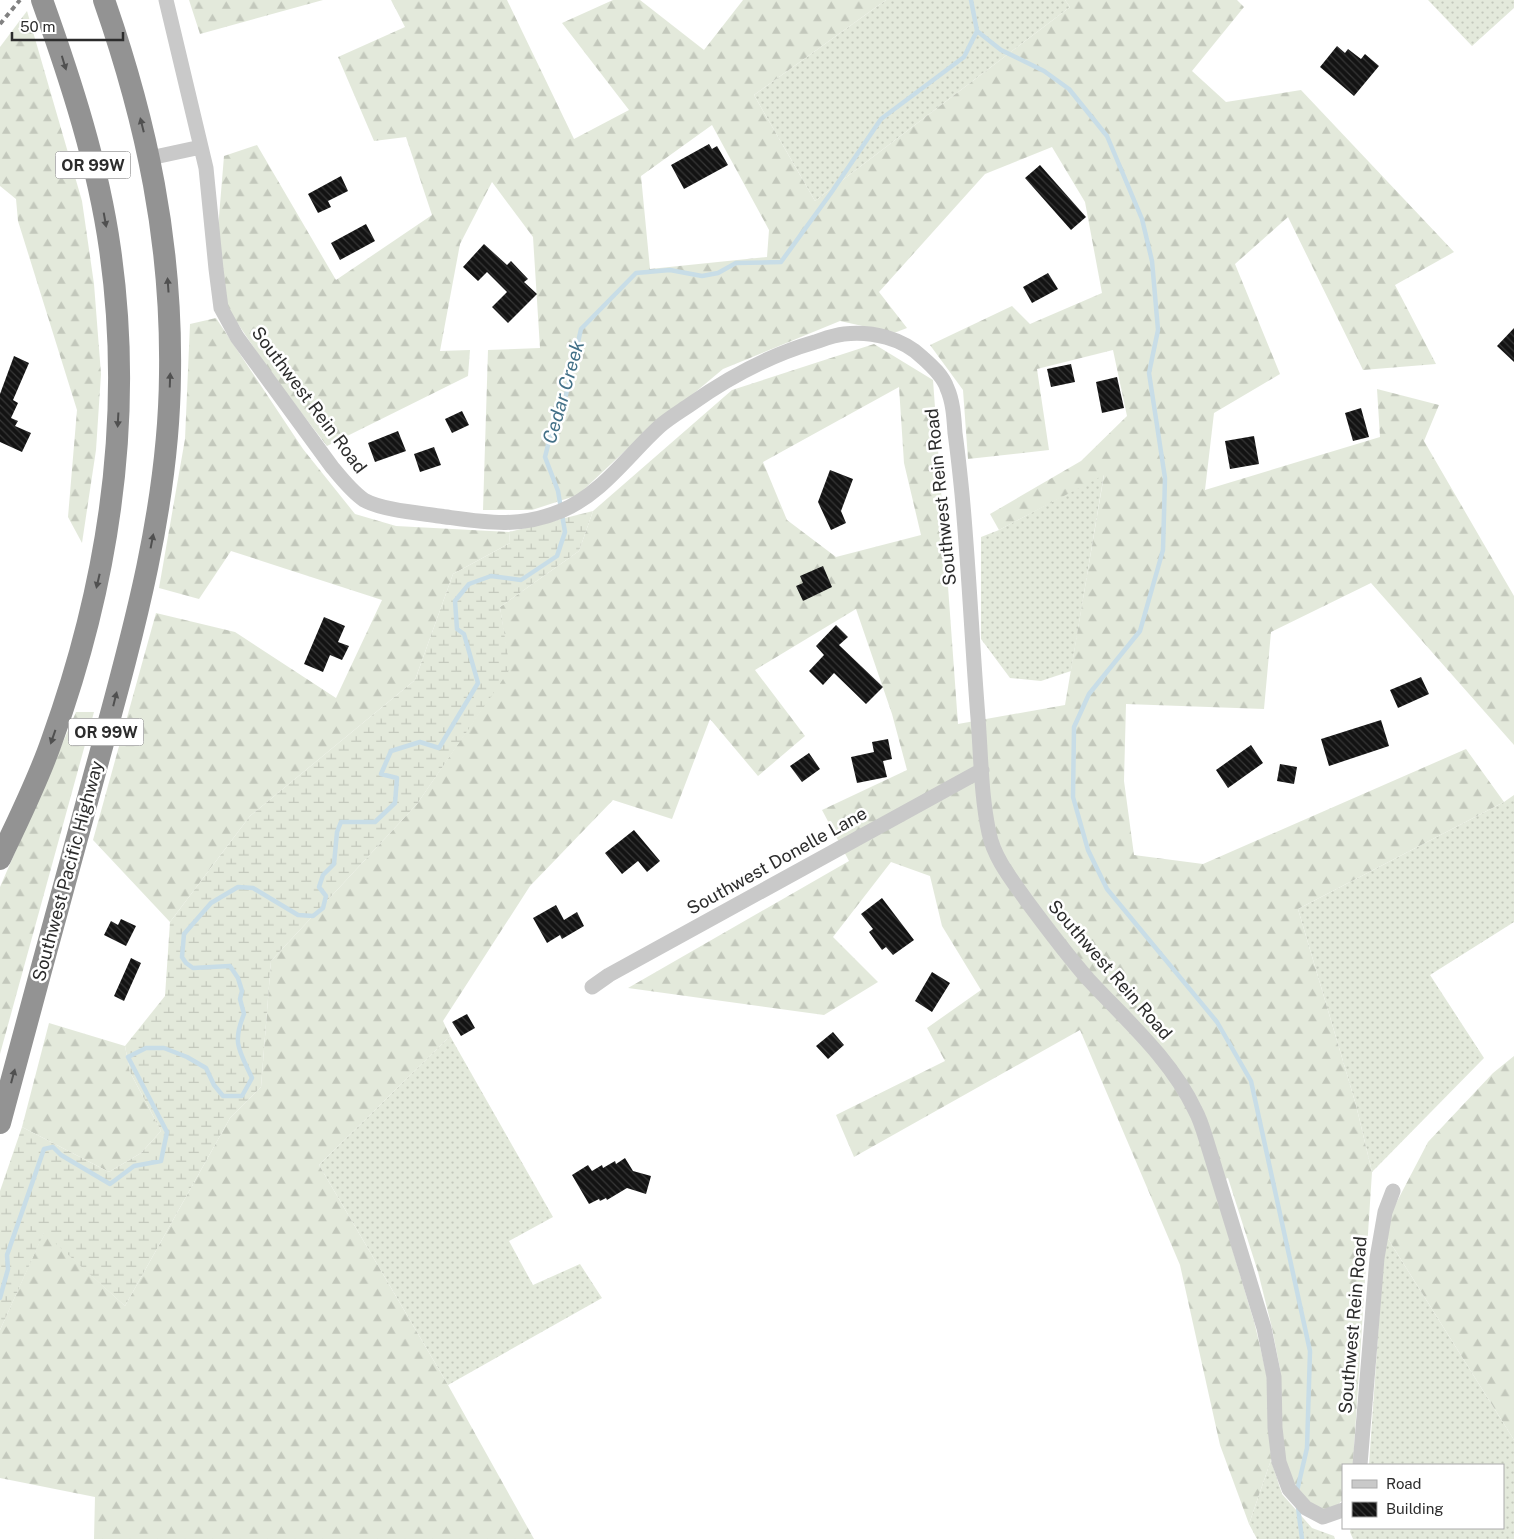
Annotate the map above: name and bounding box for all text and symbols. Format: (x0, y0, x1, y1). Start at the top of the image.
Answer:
scale bar (12, 10, 124, 42)
text: 50 m (20, 18, 55, 35)
one-way arrow (60, 55, 68, 70)
one-way arrow (138, 118, 146, 133)
road number: OR 99W (56, 152, 130, 178)
one-way arrow (102, 212, 110, 228)
one-way arrow (163, 277, 171, 293)
street label: Southwest Rein Road (247, 322, 371, 477)
water label: Cedar Creek (538, 337, 588, 446)
one-way arrow (166, 372, 174, 388)
street label: Southwest Rein Road (921, 407, 960, 587)
one-way arrow (113, 412, 121, 428)
one-way arrow (149, 533, 157, 549)
one-way arrow (94, 574, 102, 589)
one-way arrow (111, 692, 119, 707)
road number: OR 99W (68, 719, 144, 746)
one-way arrow (49, 730, 57, 745)
street label: Southwest Pacific Highway (28, 758, 107, 984)
street label: Southwest Donelle Lane (683, 802, 870, 919)
street label: Southwest Rein Road (1044, 896, 1177, 1044)
one-way arrow (9, 1068, 17, 1083)
street label: Southwest Rein Road (1334, 1235, 1371, 1415)
legend (1342, 1464, 1504, 1529)
text: Road (1386, 1475, 1422, 1492)
text: Building (1386, 1500, 1444, 1517)

